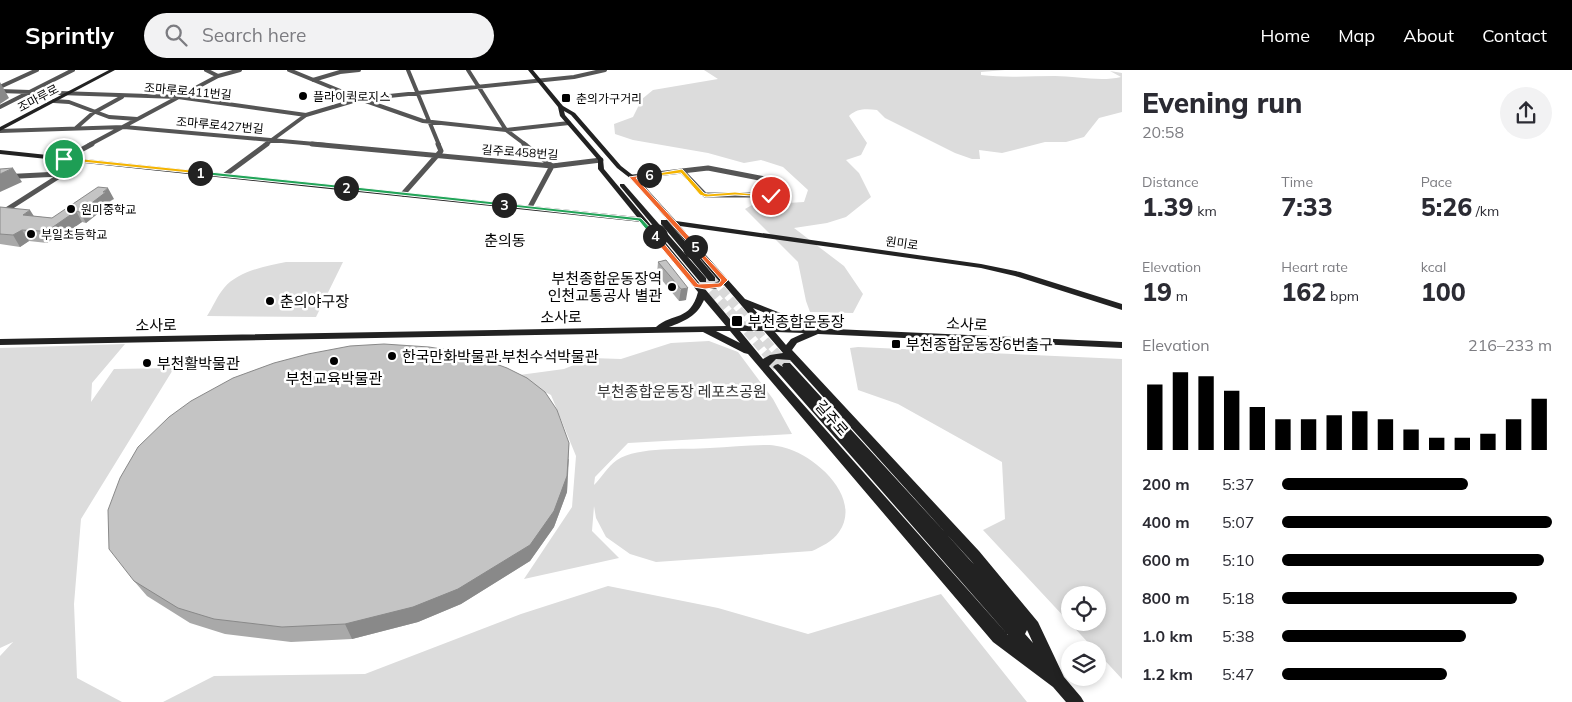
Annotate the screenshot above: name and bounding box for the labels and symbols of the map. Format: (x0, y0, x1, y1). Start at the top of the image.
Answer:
street label: 조마루로411번길 (144, 80, 232, 102)
street label: 조마루로 (15, 81, 61, 115)
place label: 플라이퀵로지스 (313, 89, 390, 104)
marker: 플라이퀵로지스 (297, 90, 309, 102)
place label: 춘의가구거리 (576, 91, 642, 106)
marker: 춘의가구거리 (560, 92, 572, 104)
street label: 조마루로427번길 (176, 114, 264, 136)
pin (43, 138, 85, 180)
street label: 길주로458번길 (481, 142, 559, 162)
pin: 1 (188, 160, 212, 186)
pin: 6 (636, 162, 662, 188)
pin (750, 175, 792, 217)
pin: 2 (334, 176, 358, 200)
pin: 3 (492, 192, 516, 218)
place label: 원미중학교 (81, 202, 136, 217)
marker: 원미중학교 (65, 203, 77, 215)
pin: 4 (642, 224, 668, 248)
place label: 부일초등학교 (41, 227, 107, 242)
marker: 부일초등학교 (25, 228, 37, 240)
district label: 춘의동 (484, 231, 526, 250)
street label: 원미로 (885, 233, 919, 253)
pin: 5 (682, 234, 708, 260)
place label: 부천종합운동장역 인천교통공사 별관 (548, 269, 662, 305)
marker: 부천종합운동장역 인천교통공사 별관 (666, 281, 678, 293)
place label: 춘의야구장 (280, 292, 349, 311)
marker: 춘의야구장 (264, 295, 276, 307)
street label: 소사로 (540, 307, 582, 327)
place label: 부천종합운동장 (748, 312, 845, 331)
street label: 소사로 (946, 313, 988, 335)
marker: 부천종합운동장 (730, 314, 744, 328)
street label: 소사로 (135, 315, 177, 335)
place label: 부천종합운동장6번출구 (906, 335, 1053, 354)
marker: 부천종합운동장6번출구 (890, 338, 902, 350)
place label: 한국만화박물관.부천수석박물관 (402, 347, 599, 366)
marker: 한국만화박물관.부천수석박물관 (386, 350, 398, 362)
place label: 부천활박물관 (157, 354, 240, 373)
marker: 부천교육박물관 (328, 355, 340, 367)
marker: 부천활박물관 (141, 357, 153, 369)
place label: 부천교육박물관 (286, 369, 382, 388)
park label: 부천종합운동장 레포츠공원 (597, 382, 767, 401)
street label: 길주로 (811, 396, 853, 440)

